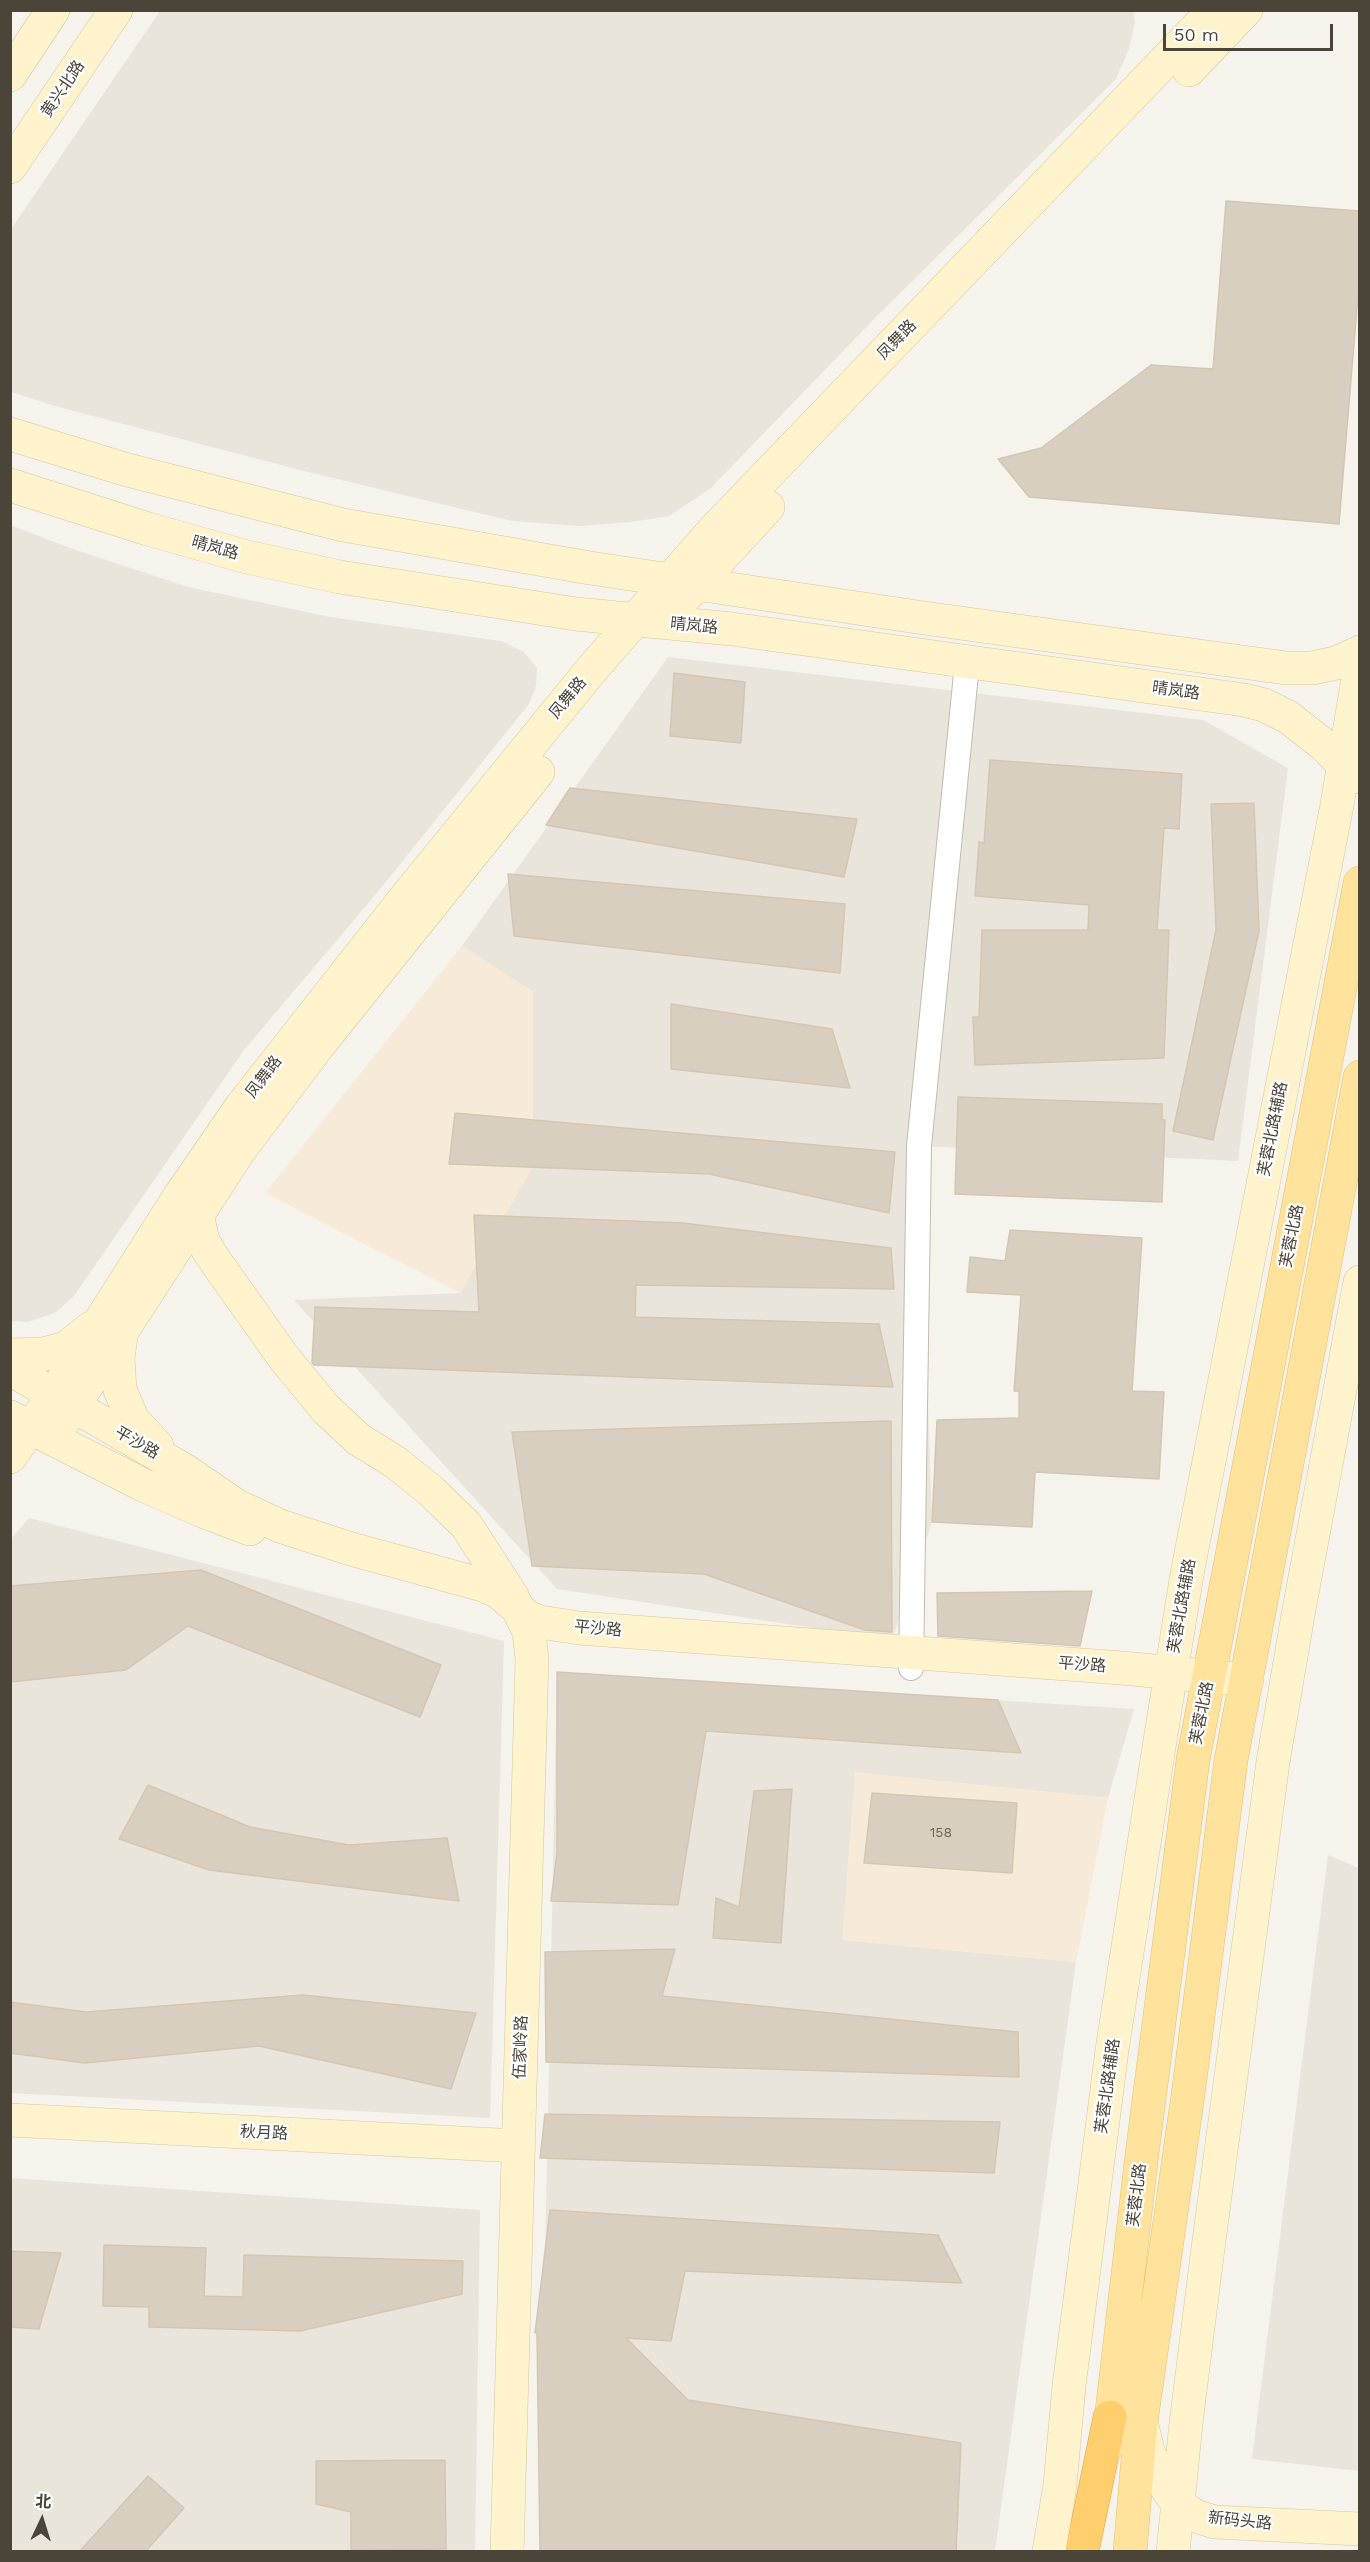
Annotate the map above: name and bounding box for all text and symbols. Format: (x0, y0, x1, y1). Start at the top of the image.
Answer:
scale bar (1166, 12, 1336, 50)
text: 50 m (1174, 24, 1219, 45)
street label: 黄兴北路 (37, 57, 89, 121)
street label: 凤舞路 (873, 316, 921, 364)
street label: 晴岚路 (189, 532, 241, 564)
street label: 晴岚路 (669, 614, 719, 638)
street label: 凤舞路 (545, 673, 591, 723)
street label: 晴岚路 (1151, 678, 1201, 704)
street label: 凤舞路 (242, 1052, 286, 1102)
street label: 芙蓉北路辅路 (1254, 1080, 1292, 1178)
street label: 芙蓉北路 (1276, 1203, 1308, 1269)
street label: 平沙路 (111, 1423, 163, 1463)
street label: 芙蓉北路辅路 (1164, 1557, 1200, 1655)
street label: 平沙路 (573, 1617, 623, 1641)
street label: 平沙路 (1057, 1654, 1107, 1676)
street label: 芙蓉北路 (1186, 1680, 1218, 1746)
house number: 158 (930, 1825, 952, 1841)
street label: 伍家岭路 (510, 2015, 532, 2079)
street label: 芙蓉北路辅路 (1092, 2037, 1124, 2135)
street label: 秋月路 (240, 2122, 288, 2144)
street label: 芙蓉北路 (1124, 2162, 1150, 2228)
north arrow (12, 2490, 72, 2550)
text: 北 (35, 2492, 52, 2512)
street label: 新码头路 (1207, 2508, 1273, 2534)

